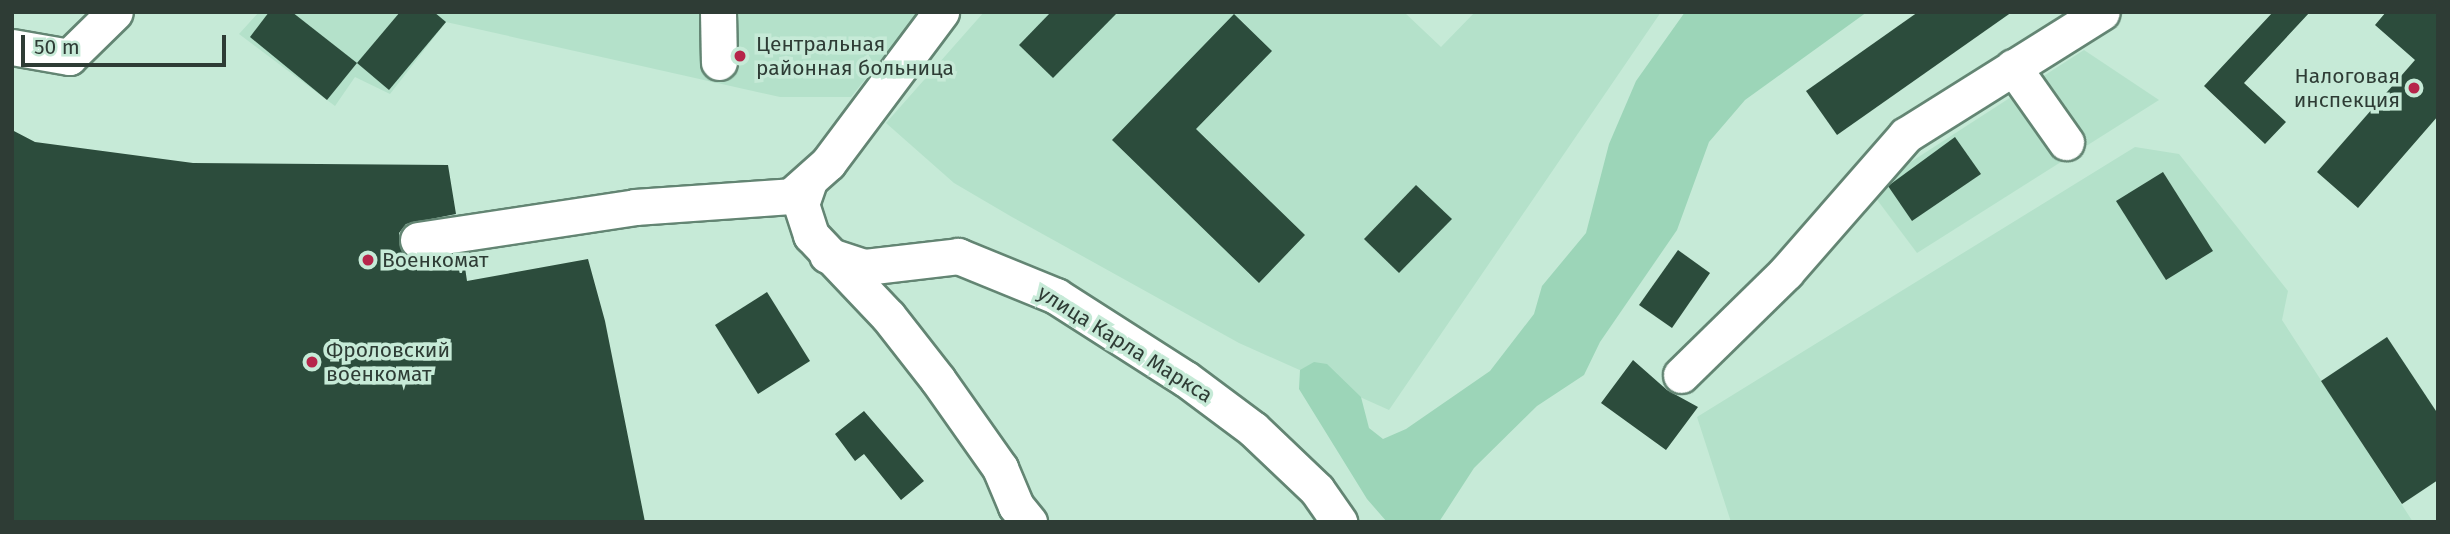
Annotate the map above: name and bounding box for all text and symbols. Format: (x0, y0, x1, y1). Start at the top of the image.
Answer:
scale bar (24, 21, 229, 65)
place label: Центральная районная больница (756, 31, 954, 81)
text: 50 m (34, 34, 80, 60)
marker: Центральная районная больница (730, 46, 750, 66)
place label: Налоговая инспекция (2294, 63, 2400, 113)
marker: Налоговая инспекция (2406, 80, 2422, 96)
place label: Военкомат (382, 247, 488, 273)
marker: Военкомат (360, 252, 376, 268)
street label: улица Карла Маркса (1033, 280, 1217, 408)
place label: Фроловский военкомат (326, 337, 450, 387)
marker: Фроловский военкомат (304, 354, 320, 370)

